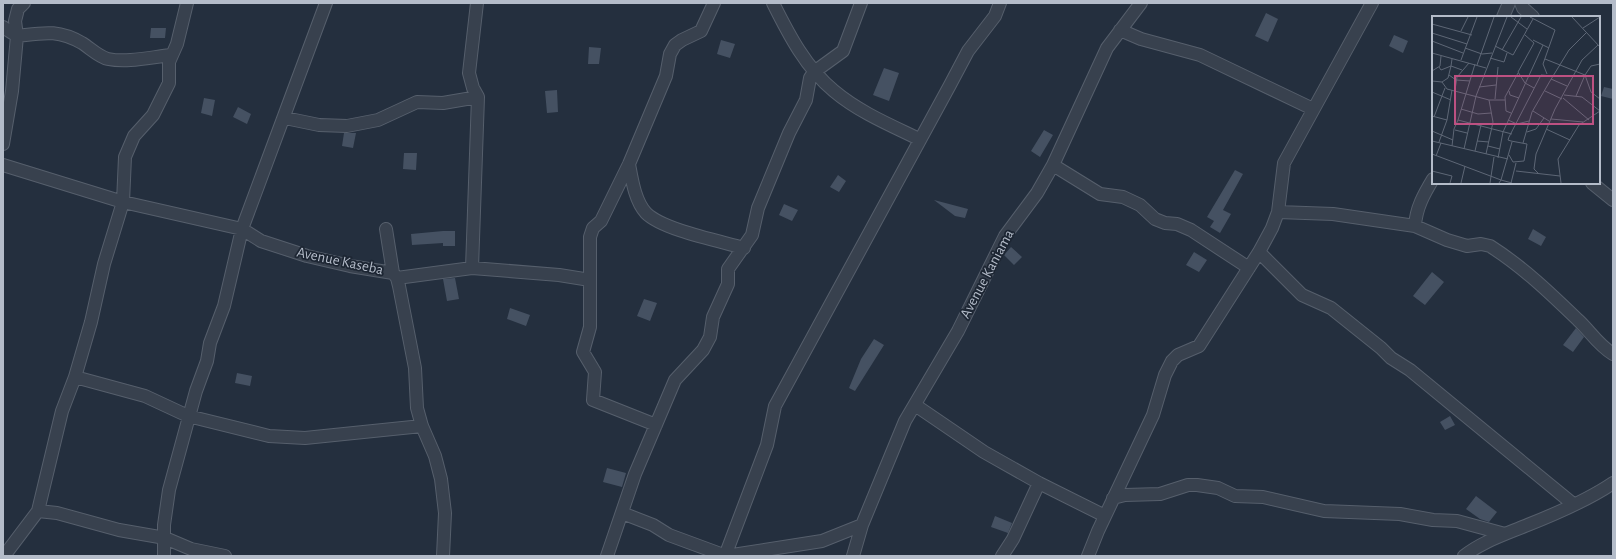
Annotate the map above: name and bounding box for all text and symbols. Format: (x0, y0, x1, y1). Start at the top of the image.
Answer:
inset map (1432, 16, 1600, 184)
street label: Avenue Kaniama (957, 227, 1017, 321)
street label: Avenue Kaseba (295, 244, 385, 278)

